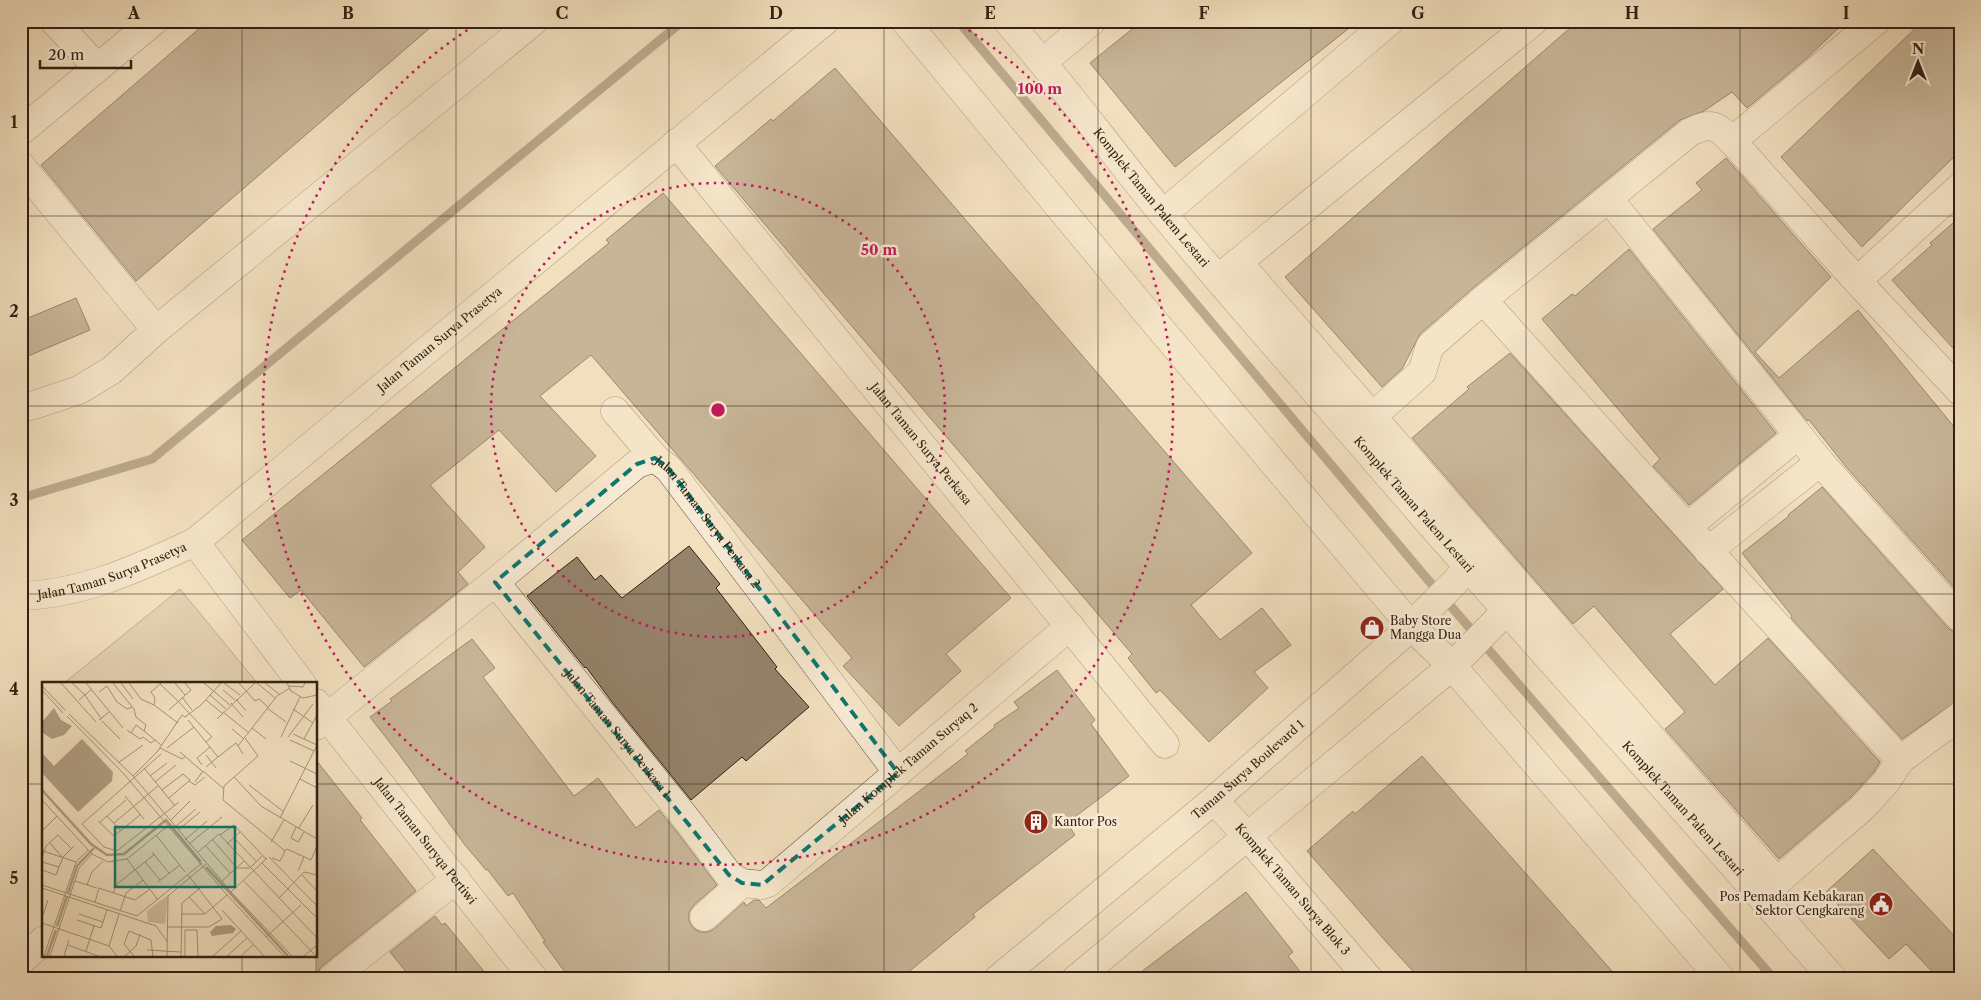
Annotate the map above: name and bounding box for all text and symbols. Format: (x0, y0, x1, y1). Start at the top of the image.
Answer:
text: A (127, 3, 141, 23)
text: B (342, 3, 354, 23)
text: C (556, 3, 568, 23)
text: D (769, 3, 783, 23)
text: E (984, 3, 996, 23)
text: F (1199, 3, 1210, 23)
text: G (1411, 3, 1425, 23)
text: H (1625, 3, 1639, 23)
text: I (1843, 3, 1850, 23)
scale bar (40, 38, 131, 70)
north arrow (1894, 38, 1944, 88)
text: N (1912, 40, 1924, 58)
text: 20 m (48, 45, 84, 64)
text: 100 m (1018, 79, 1062, 98)
text: 1 (10, 112, 18, 132)
street label: Komplek Taman Palem Lestari (1090, 125, 1213, 270)
text: 50 m (861, 240, 897, 259)
street label: Jalan Taman Surya Prasetya (373, 283, 505, 396)
text: 2 (9, 301, 19, 321)
street label: Jalan Taman Surya Perkasa (866, 378, 976, 508)
centre of rings (709, 401, 727, 419)
street label: Komplek Taman Palem Lestari (1351, 433, 1477, 576)
street label: Jalan Taman Surya Perkasa 2 (651, 452, 764, 591)
text: 3 (9, 490, 19, 510)
street label: Jalan Taman Surya Prasetya (35, 539, 189, 602)
place label: Baby Store Mangga Dua (1390, 613, 1462, 642)
shop icon: Baby Store Mangga Dua (1359, 615, 1385, 641)
street label: Jalan Taman Surya Perkasa 1 (560, 665, 674, 801)
text: 4 (9, 679, 19, 699)
inset map (42, 682, 318, 958)
street label: Jalan Komplek Taman Suryaq 2 (834, 700, 981, 828)
street label: Taman Surya Boulevard 1 (1188, 717, 1307, 822)
street label: Komplek Taman Palem Lestari (1619, 738, 1747, 879)
street label: Jalan Taman Suryqa Pertiwi (370, 773, 480, 907)
building icon: Kantor Pos (1023, 809, 1049, 835)
place label: Kantor Pos (1054, 814, 1117, 829)
street label: Komplek Taman Surya Blok 3 (1232, 820, 1353, 958)
text: 5 (10, 868, 19, 888)
place label: Pos Pemadam Kebakaran Sektor Cengkareng (1720, 889, 1865, 918)
public building icon: Pos Pemadam Kebakaran Sektor Cengkareng (1868, 891, 1894, 917)

